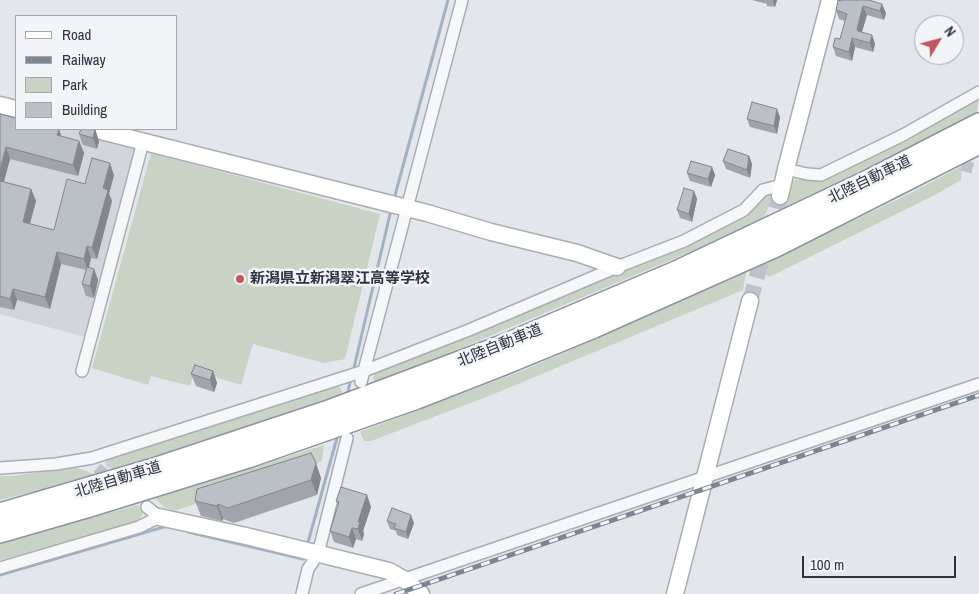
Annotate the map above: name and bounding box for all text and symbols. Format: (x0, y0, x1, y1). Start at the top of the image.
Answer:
legend (15, 15, 178, 130)
north arrow (914, 15, 964, 65)
text: N (940, 23, 960, 40)
text: Road (62, 24, 91, 45)
text: Railway (62, 49, 106, 70)
text: Park (62, 74, 87, 95)
text: Building (62, 99, 107, 120)
street label: 北陸自動車道 (826, 152, 914, 208)
place label: 新潟県立新潟翠江高等学校 (250, 270, 430, 288)
marker: 新潟県立新潟翠江高等学校 (234, 273, 246, 285)
street label: 北陸自動車道 (455, 321, 545, 371)
street label: 北陸自動車道 (72, 458, 164, 502)
scale bar (804, 546, 958, 578)
text: 100 m (810, 554, 844, 575)

